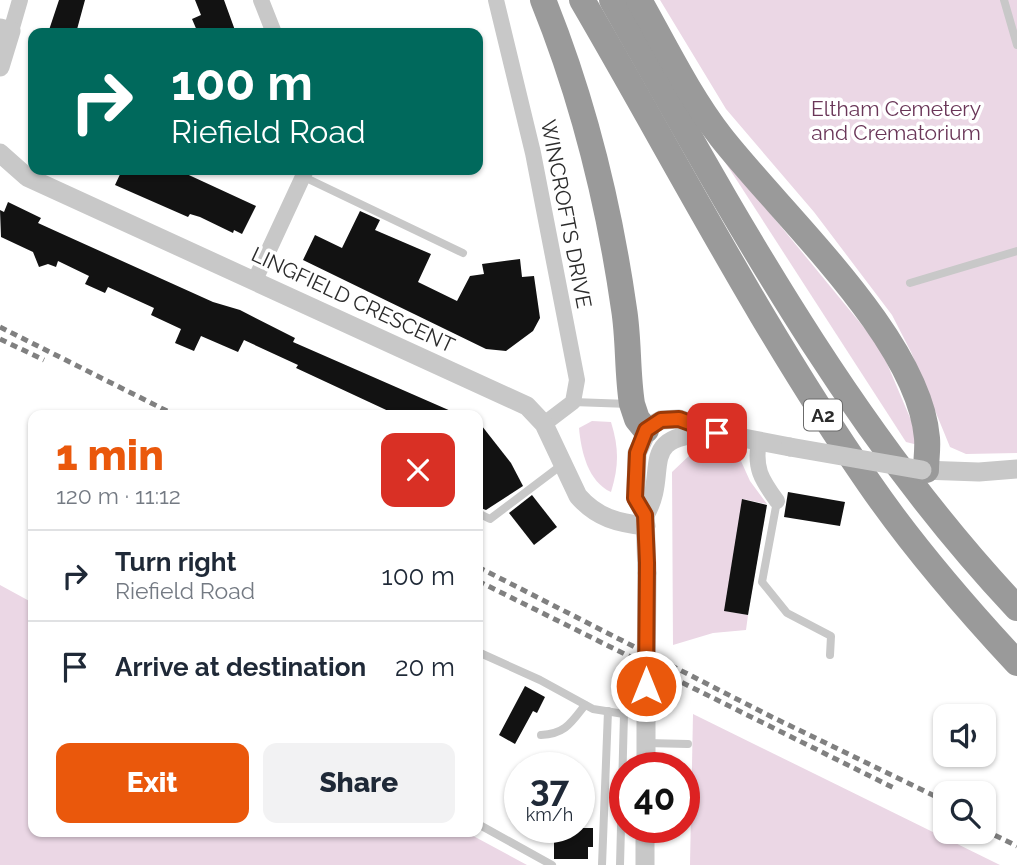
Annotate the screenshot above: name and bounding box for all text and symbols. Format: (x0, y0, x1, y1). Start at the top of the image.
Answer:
text: 100 m (171, 54, 313, 111)
icon: right (56, 56, 147, 147)
park label: Eltham Cemetery and Crematorium (811, 96, 981, 145)
text: Riefield Road (171, 113, 366, 150)
street label: WINCROFTS DRIVE (536, 118, 597, 310)
street label: LINGFIELD CRESCENT (248, 241, 459, 358)
road number: A2 (804, 400, 842, 430)
pin (687, 403, 747, 463)
icon: arrive (698, 414, 736, 452)
text: 1 min (56, 431, 164, 480)
button: close (381, 433, 455, 507)
text: 120 m · 11:12 (56, 482, 181, 509)
text: Turn right (115, 547, 236, 577)
icon: right (56, 557, 94, 595)
text: 100 m (382, 561, 455, 591)
text: Riefield Road (115, 577, 255, 604)
icon: arrive (56, 648, 94, 686)
position arrow (609, 649, 683, 723)
text: Arrive at destination (115, 652, 366, 682)
text: 20 m (395, 652, 455, 682)
map controls (933, 704, 996, 844)
button: sound (933, 704, 996, 767)
button: Exit (56, 743, 249, 823)
button: Share (263, 743, 455, 823)
speed limit sign: 40 (609, 752, 700, 843)
text: 37 (530, 768, 569, 809)
button: search (933, 781, 996, 844)
text: km/h (526, 804, 573, 825)

